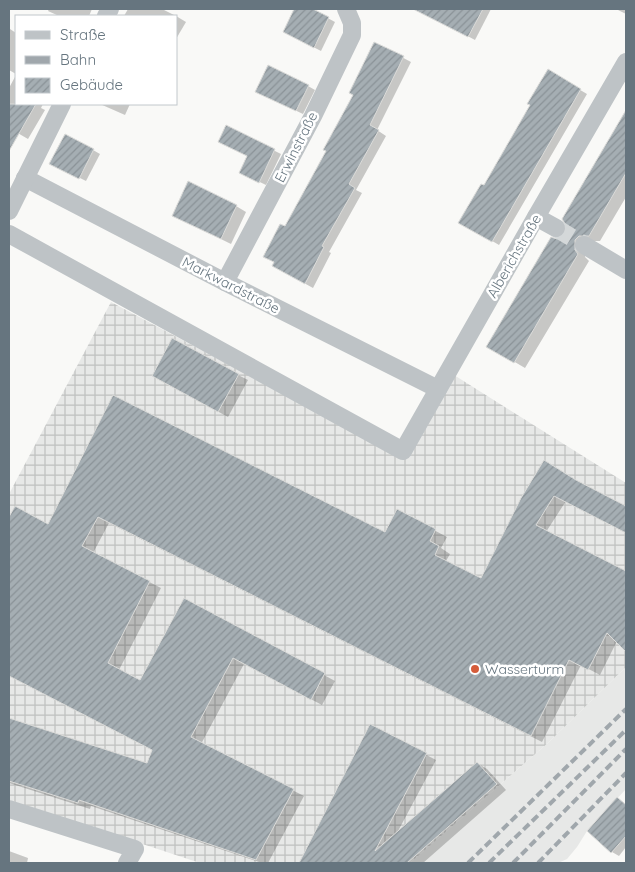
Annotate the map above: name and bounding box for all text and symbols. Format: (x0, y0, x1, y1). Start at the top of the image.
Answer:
legend (15, 15, 178, 105)
text: Straße (60, 25, 106, 44)
text: Bahn (60, 50, 96, 69)
text: Gebäude (60, 75, 123, 94)
street label: Erwinstraße (270, 109, 322, 185)
street label: Alberichstraße (483, 211, 545, 301)
street label: Markwardstraße (179, 253, 283, 317)
place label: Wasserturm (485, 660, 564, 678)
marker: Wasserturm (469, 663, 481, 675)

